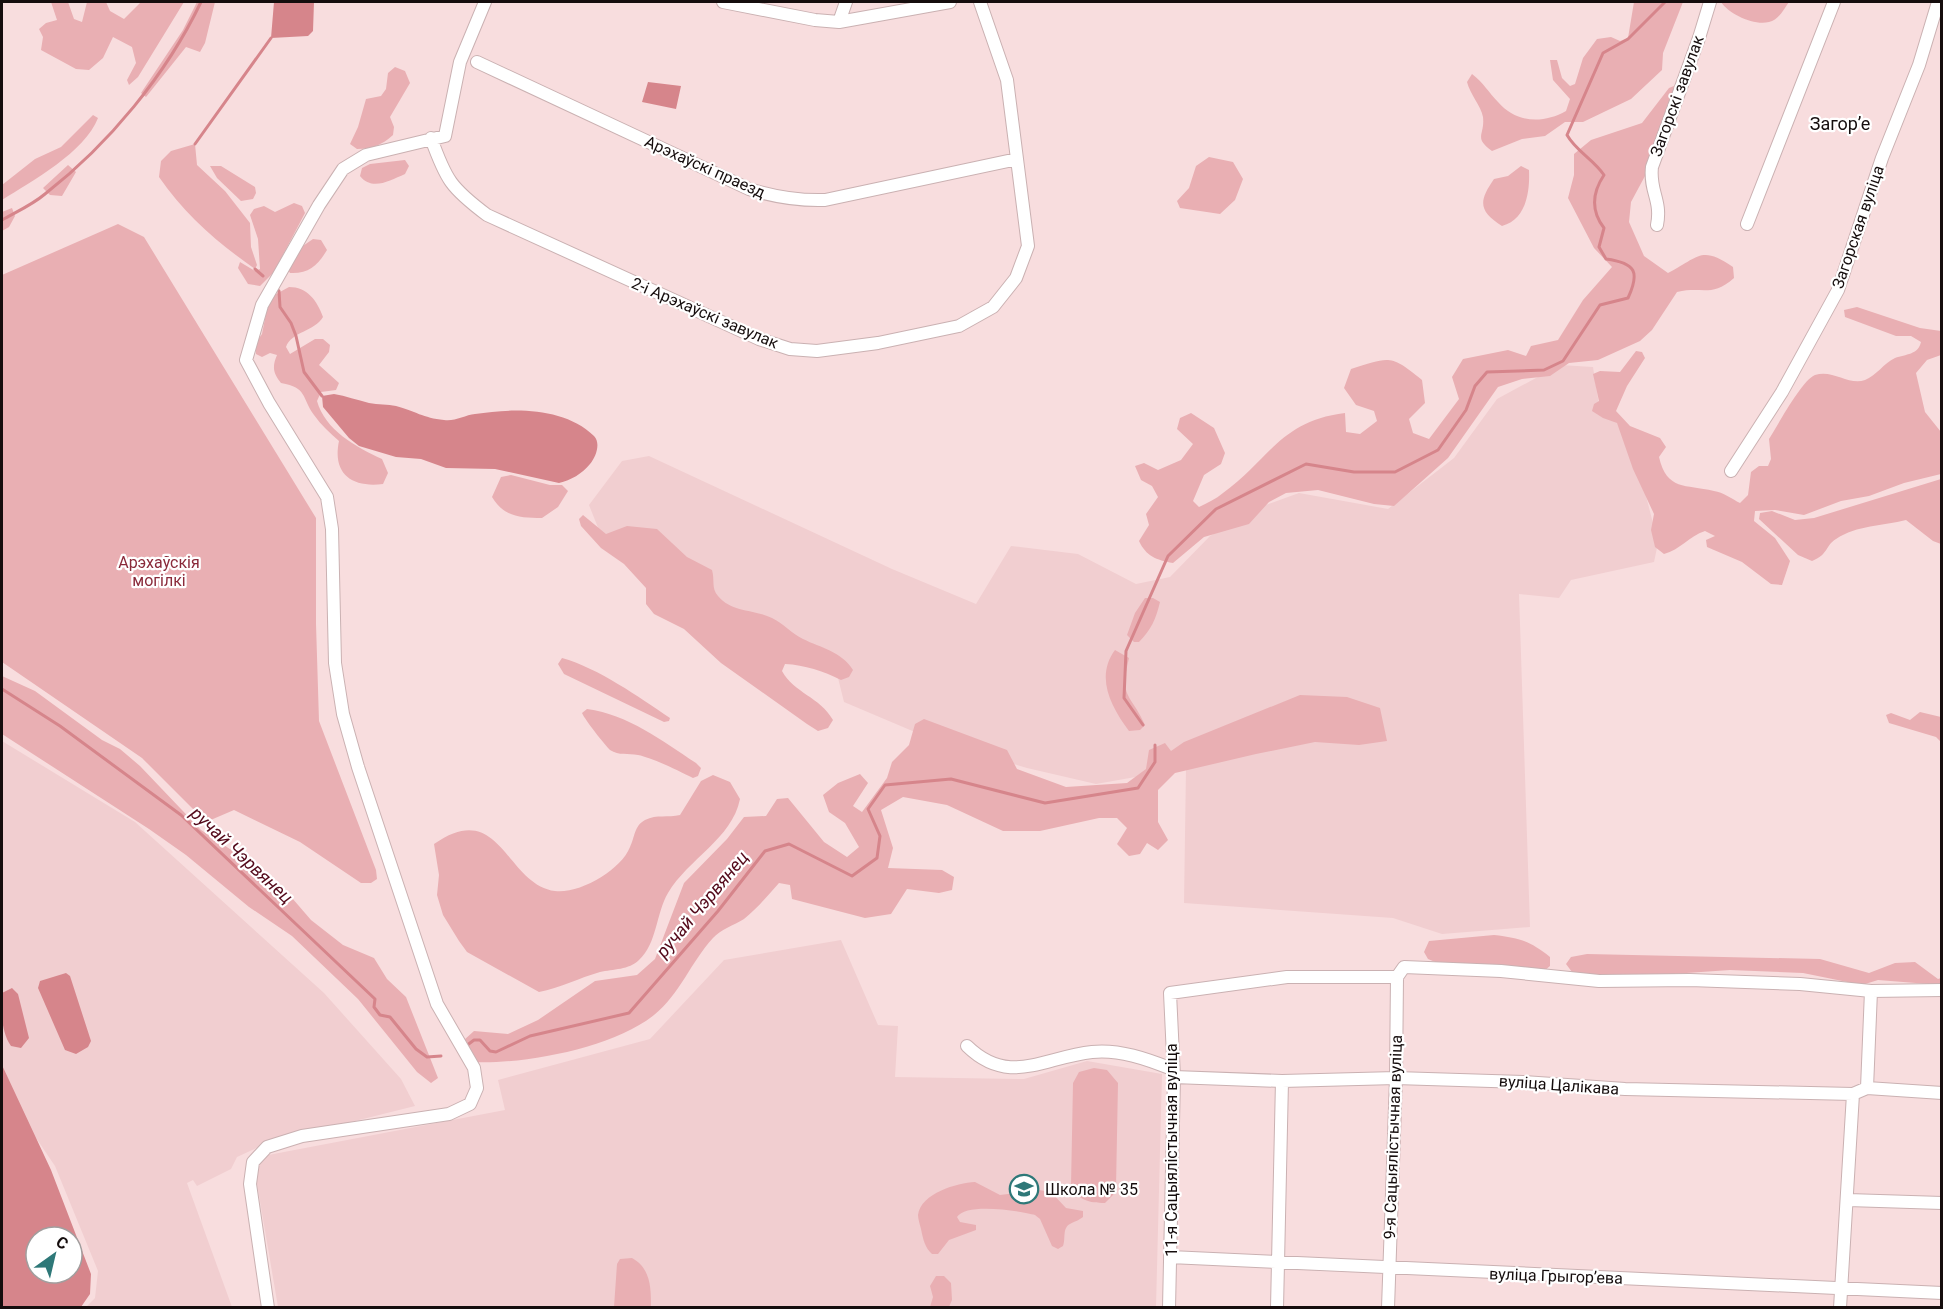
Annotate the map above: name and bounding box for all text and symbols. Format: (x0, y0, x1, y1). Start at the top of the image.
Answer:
street label: Загорскі завулак (1646, 33, 1708, 159)
district label: Загорʼе (1810, 113, 1870, 134)
street label: Арэхаўскі праезд (642, 132, 769, 202)
street label: Загорская вуліца (1828, 163, 1888, 291)
street label: 2-і Арэхаўскі завулак (629, 273, 782, 353)
park label: Арэхаўскія могілкі (118, 553, 200, 590)
water label: ручай Чэрвянец (186, 802, 297, 908)
water label: ручай Чэрвянец (651, 847, 752, 962)
street label: 9-я Сацыялістычная вуліца (1380, 1034, 1406, 1240)
street label: 11-я Сацыялістычная вуліца (1162, 1043, 1181, 1257)
street label: вуліца Цалікава (1498, 1071, 1620, 1099)
school or university icon: Школа № 35 (1008, 1173, 1040, 1205)
place label: Школа № 35 (1045, 1180, 1138, 1199)
north arrow (24, 1225, 84, 1285)
text: С (52, 1232, 72, 1254)
street label: вуліца Грыгорʼева (1489, 1264, 1623, 1288)

